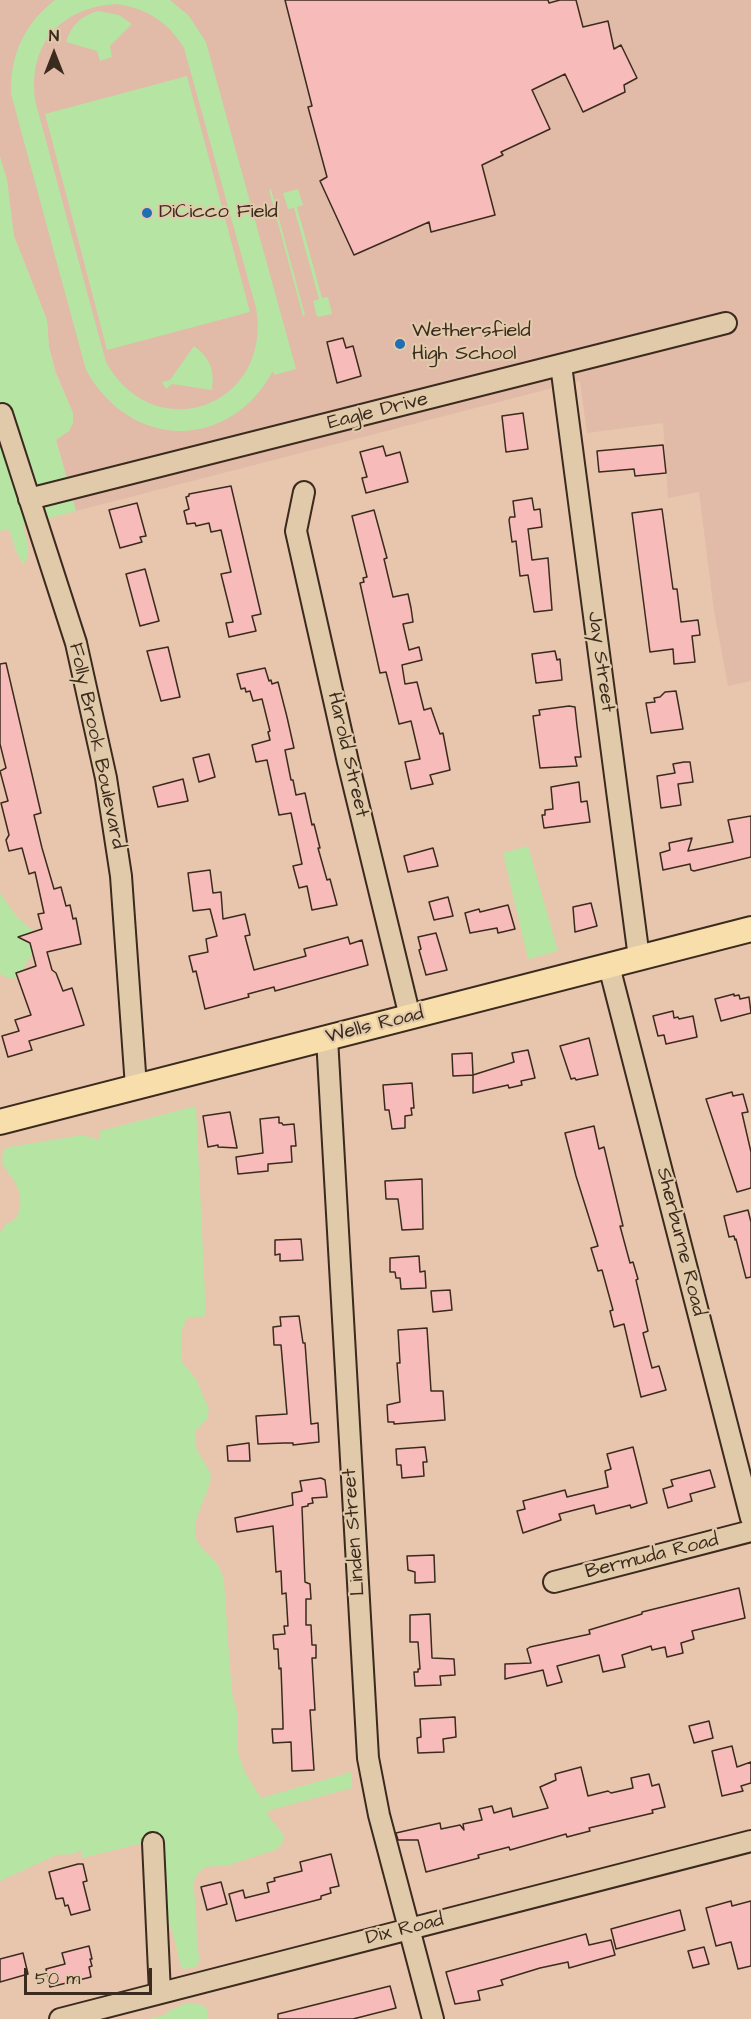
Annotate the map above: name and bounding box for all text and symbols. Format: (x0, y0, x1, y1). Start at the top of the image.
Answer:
north arrow (24, 24, 84, 84)
text: N (49, 25, 59, 47)
place label: DiCicco Field (159, 201, 278, 225)
marker: DiCicco Field (140, 206, 154, 220)
place label: Wethersfield High School (412, 320, 531, 367)
marker: Wethersfield High School (393, 337, 407, 351)
street label: Eagle Drive (325, 388, 431, 436)
street label: Jay Street (581, 610, 619, 714)
street label: Folly Brook Boulevard (62, 641, 130, 851)
street label: Harold Street (321, 690, 373, 820)
street label: Wells Road (324, 1002, 426, 1050)
street label: Sherburne Road (650, 1165, 710, 1319)
street label: Linden Street (339, 1467, 371, 1597)
street label: Bermuda Road (583, 1529, 721, 1585)
street label: Dix Road (364, 1909, 446, 1951)
scale bar (27, 1956, 154, 1994)
text: 50 m (35, 1966, 80, 1991)

